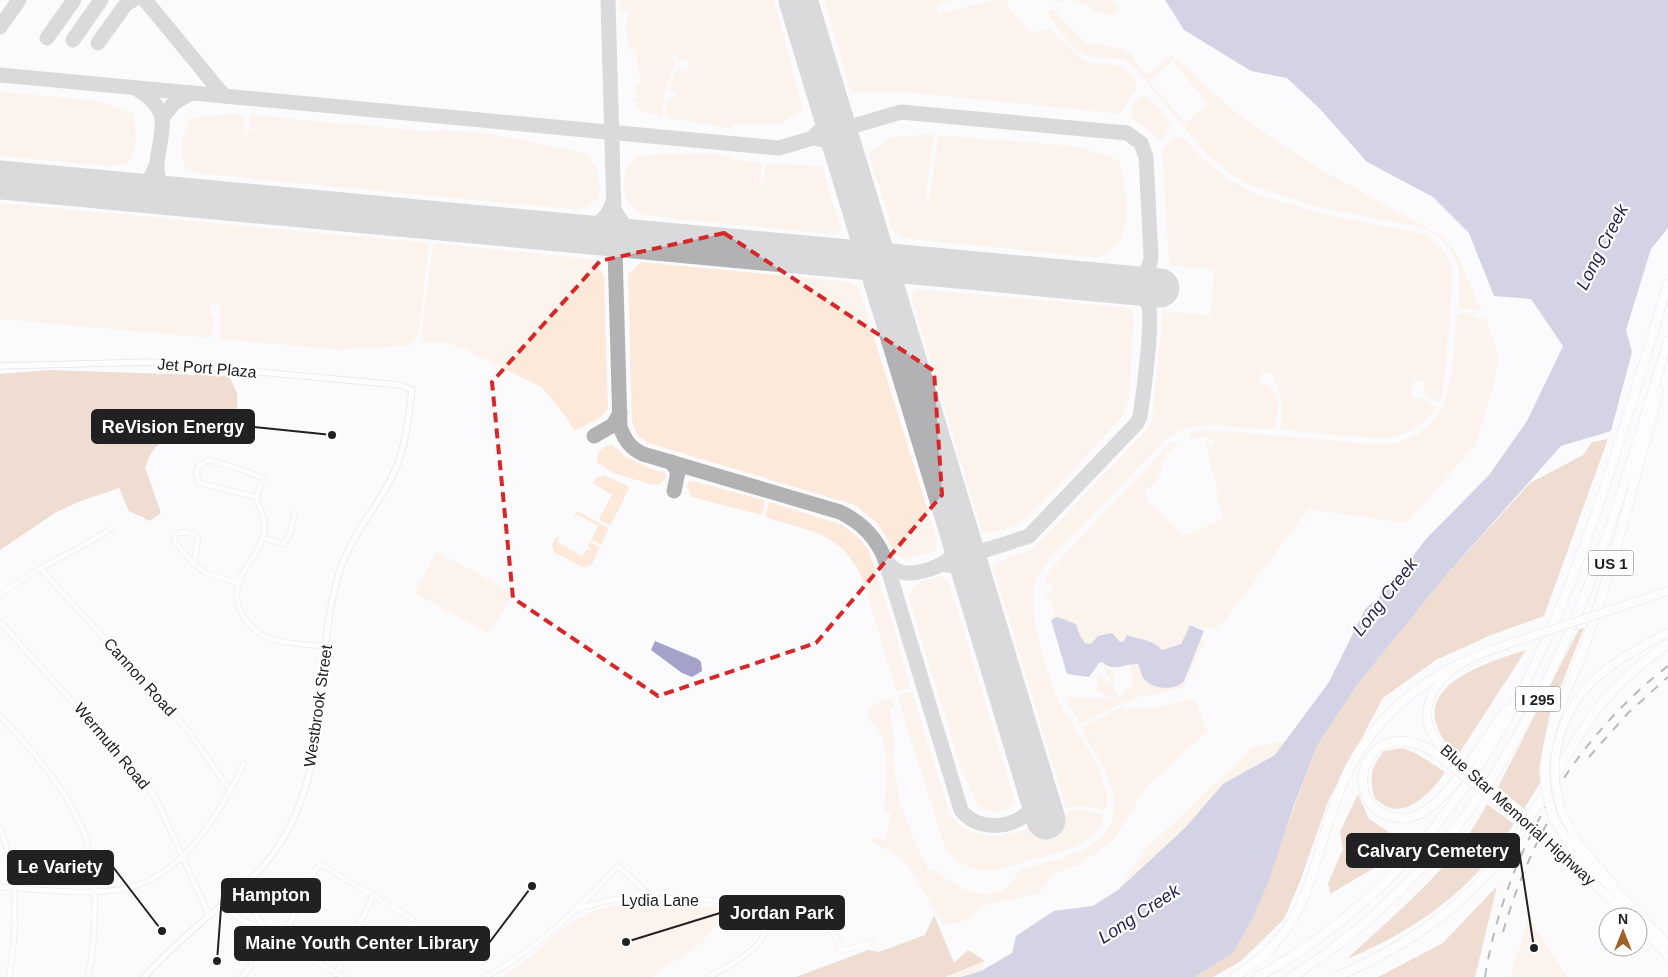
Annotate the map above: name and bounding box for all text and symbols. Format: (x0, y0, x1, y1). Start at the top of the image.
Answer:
water label: Long Creek (1572, 200, 1632, 293)
street label: Jet Port Plaza (157, 355, 257, 381)
callout: ReVision Energy (92, 410, 254, 443)
text: ReVision Energy (102, 417, 244, 437)
road number: US 1 (1588, 550, 1634, 576)
water label: Long Creek (1348, 553, 1422, 640)
street label: Cannon Road (101, 635, 179, 719)
street label: Westbrook Street (301, 643, 335, 768)
road number: I 295 (1516, 686, 1560, 712)
street label: Wermuth Road (71, 699, 153, 793)
street label: Blue Star Memorial Highway (1437, 741, 1599, 889)
callout: Calvary Cemetery (1347, 834, 1519, 867)
text: Calvary Cemetery (1357, 841, 1509, 861)
callout: Le Variety (8, 851, 113, 884)
text: Le Variety (17, 857, 103, 877)
callout: Hampton (222, 879, 320, 912)
water label: Long Creek (1095, 880, 1184, 948)
text: Hampton (232, 885, 310, 905)
street label: Lydia Lane (621, 892, 699, 909)
callout: Jordan Park (720, 896, 844, 929)
text: Jordan Park (730, 903, 835, 923)
north arrow (1598, 907, 1648, 957)
text: N (1618, 911, 1628, 927)
callout: Maine Youth Center Library (235, 927, 489, 960)
text: Maine Youth Center Library (245, 933, 479, 953)

